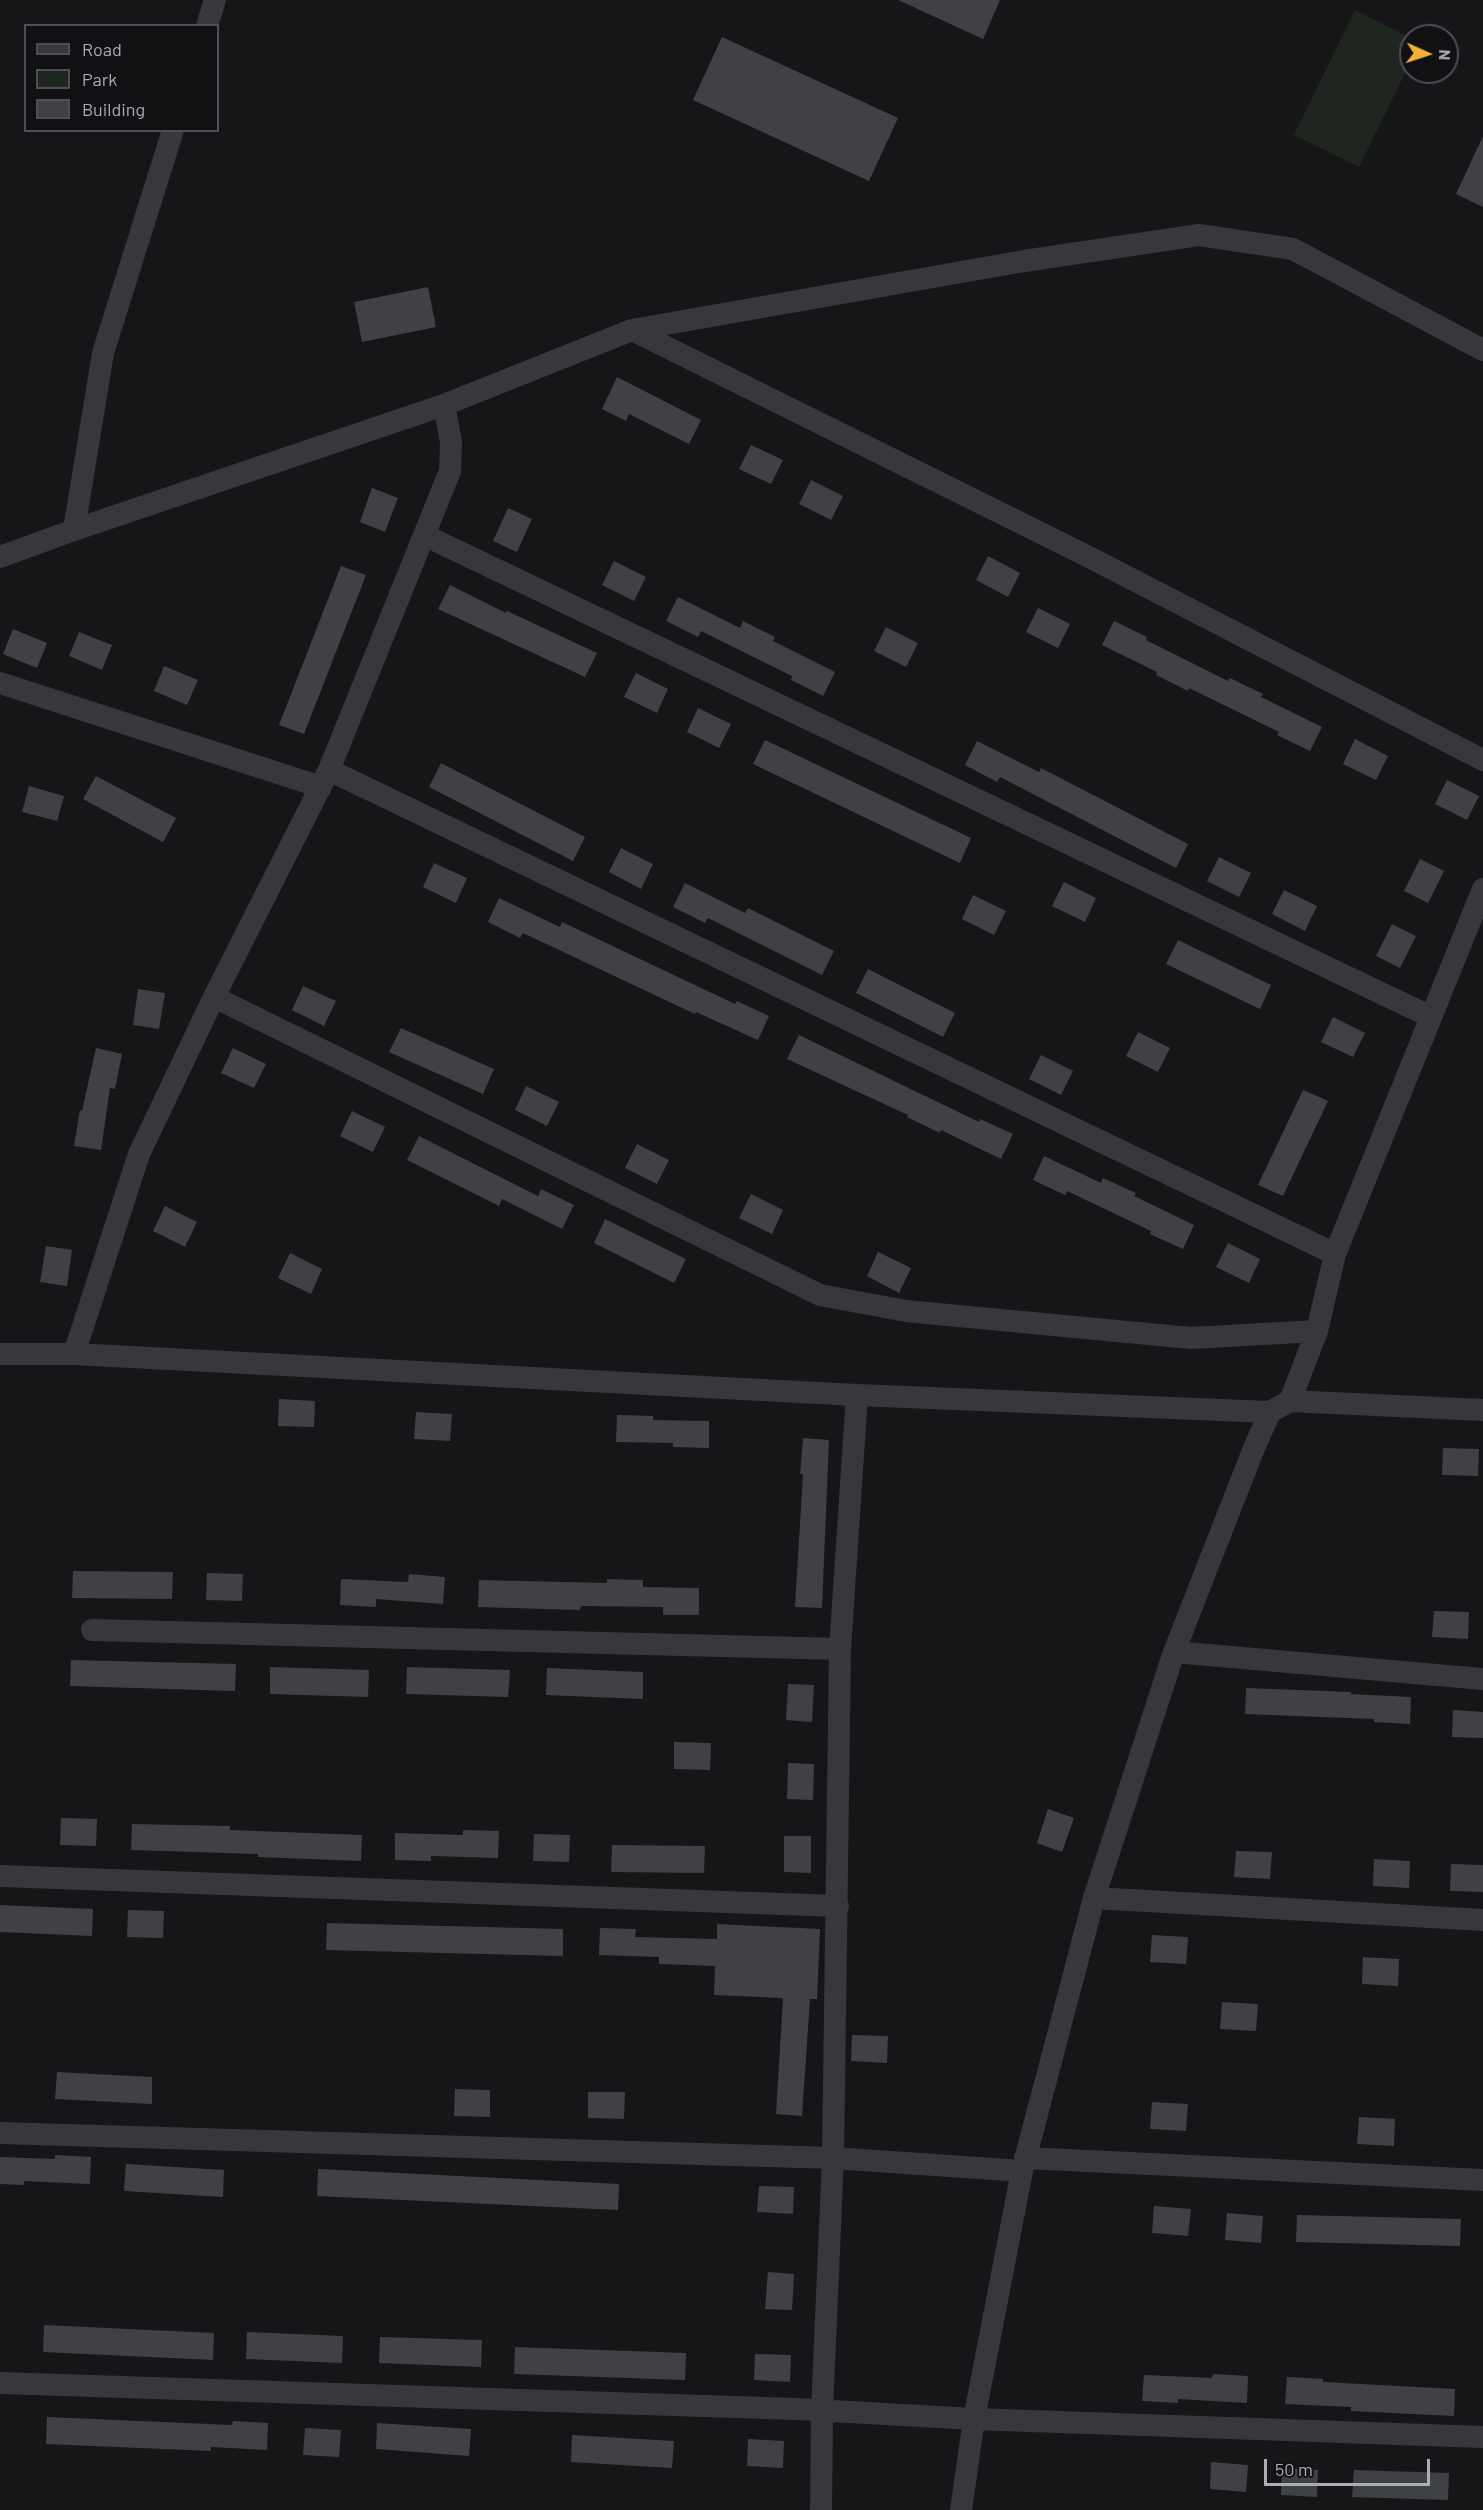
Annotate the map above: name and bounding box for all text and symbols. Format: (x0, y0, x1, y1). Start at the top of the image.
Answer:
legend (24, 24, 219, 132)
north arrow (1399, 24, 1459, 84)
text: Road (82, 38, 122, 60)
text: N (1436, 49, 1455, 61)
text: Park (82, 68, 117, 90)
text: Building (82, 98, 145, 120)
scale bar (1267, 2447, 1434, 2485)
text: 50 m (1275, 2458, 1313, 2480)

